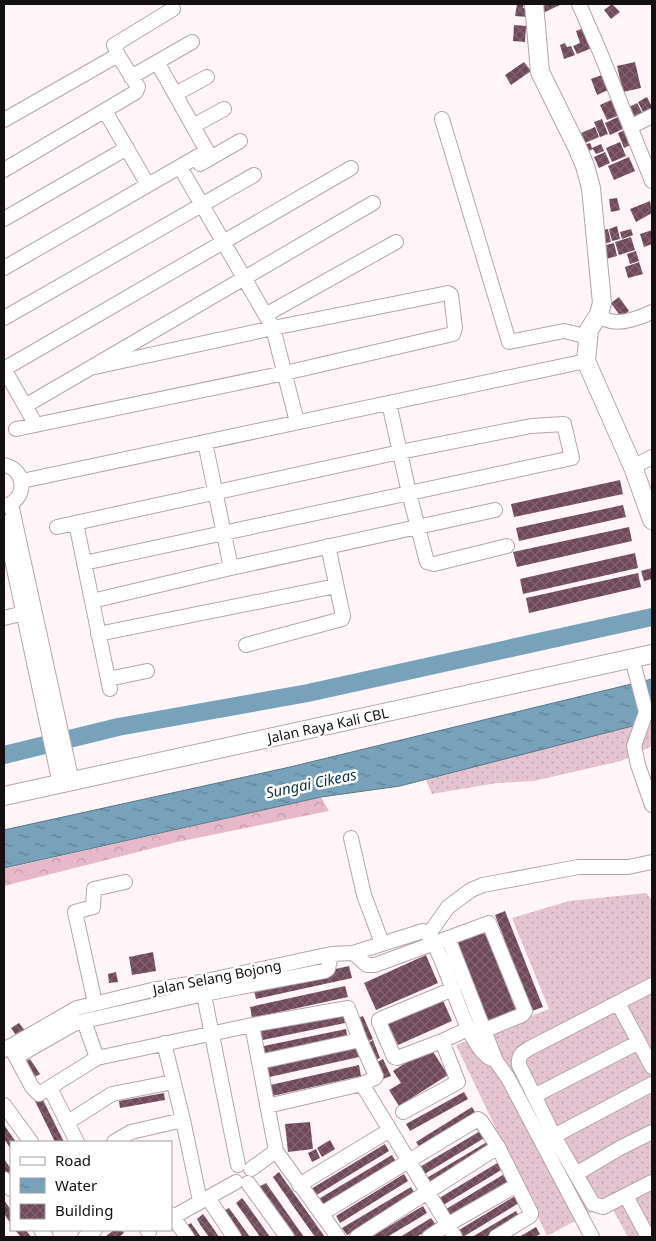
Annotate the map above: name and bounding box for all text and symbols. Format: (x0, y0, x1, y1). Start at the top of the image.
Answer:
street label: Jalan Raya Kali CBL (264, 703, 390, 748)
water label: Sungai Cikeas (264, 764, 359, 802)
street label: Jalan Selang Bojong (149, 955, 283, 999)
legend (10, 1141, 172, 1231)
text: Road (55, 1150, 91, 1170)
text: Water (55, 1175, 97, 1195)
text: Building (55, 1200, 113, 1220)

